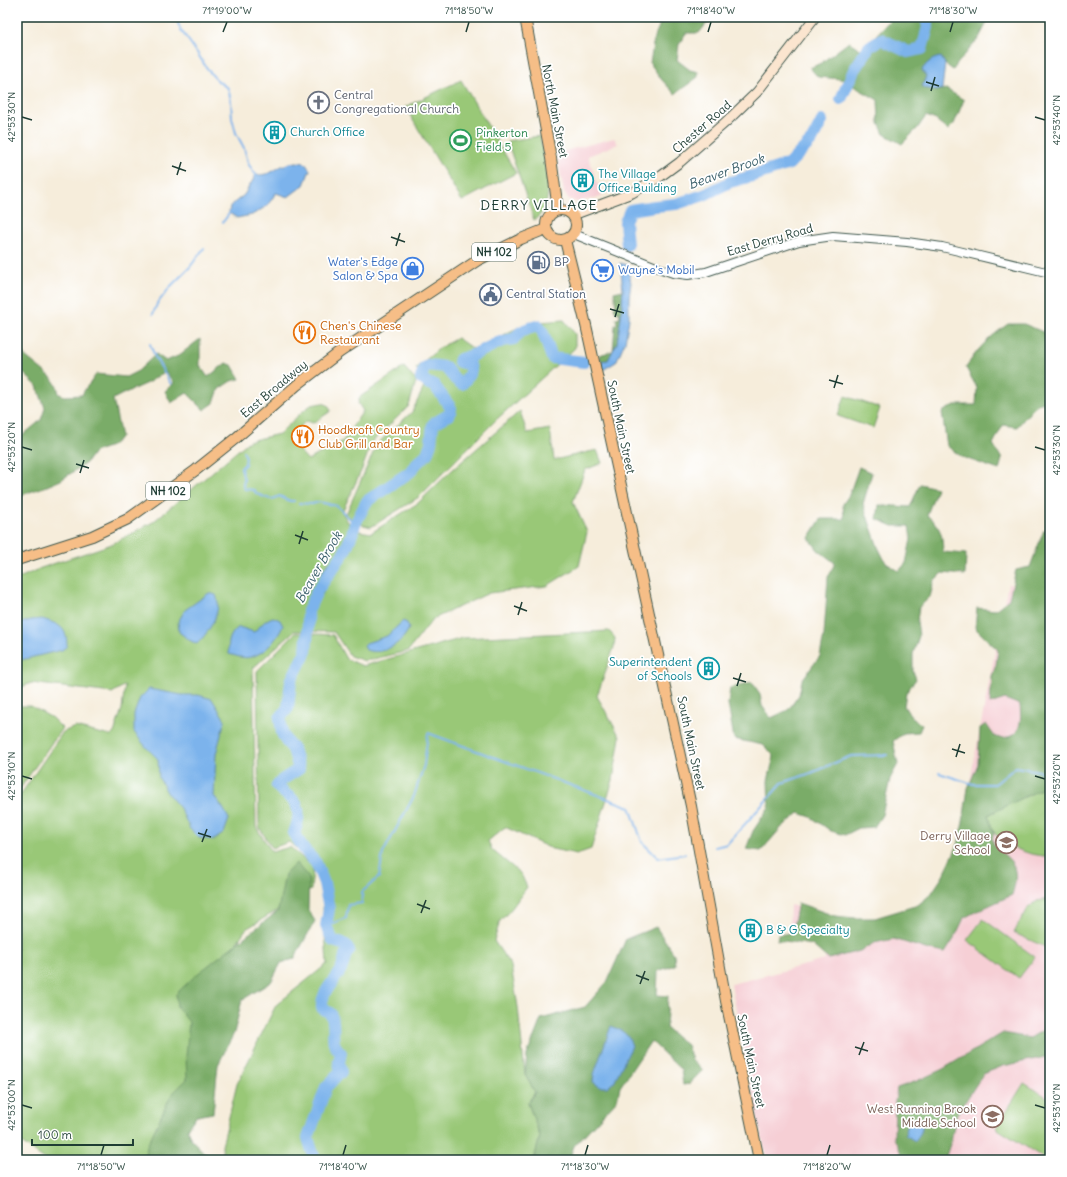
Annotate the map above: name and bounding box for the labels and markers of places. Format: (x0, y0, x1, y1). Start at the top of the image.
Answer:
place label: Central Congregational Church (334, 87, 459, 116)
church icon: Central Congregational Church (305, 89, 331, 115)
building icon: Church Office (261, 119, 287, 145)
place label: Church Office (290, 124, 365, 139)
place label: Pinkerton Field 5 (476, 125, 528, 154)
sports icon: Pinkerton Field 5 (448, 127, 474, 153)
place label: The Village Office Building (598, 166, 677, 195)
building icon: The Village Office Building (569, 168, 595, 194)
fuel station icon: BP (526, 249, 552, 275)
place label: Water's Edge Salon & Spa (328, 254, 398, 283)
place label: BP (554, 254, 569, 269)
shop icon: Water's Edge Salon & Spa (400, 256, 426, 282)
supermarket icon: Wayne's Mobil (589, 257, 615, 283)
place label: Wayne's Mobil (618, 262, 695, 277)
public building icon: Central Station (478, 281, 504, 307)
place label: Central Station (506, 286, 586, 301)
place label: Chen's Chinese Restaurant (320, 318, 402, 347)
restaurant icon: Chen's Chinese Restaurant (291, 320, 317, 346)
place label: Hoodkroft Country Club Grill and Bar (318, 422, 420, 451)
restaurant icon: Hoodkroft Country Club Grill and Bar (290, 424, 316, 450)
place label: Superintendent of Schools (609, 654, 692, 683)
building icon: Superintendent of Schools (695, 656, 721, 682)
place label: Derry Village School (920, 828, 990, 857)
school or university icon: Derry Village School (993, 830, 1019, 856)
building icon: B & G Specialty (737, 917, 763, 943)
place label: B & G Specialty (766, 922, 849, 937)
place label: West Running Brook Middle School (867, 1101, 976, 1130)
school or university icon: West Running Brook Middle School (979, 1103, 1005, 1129)

